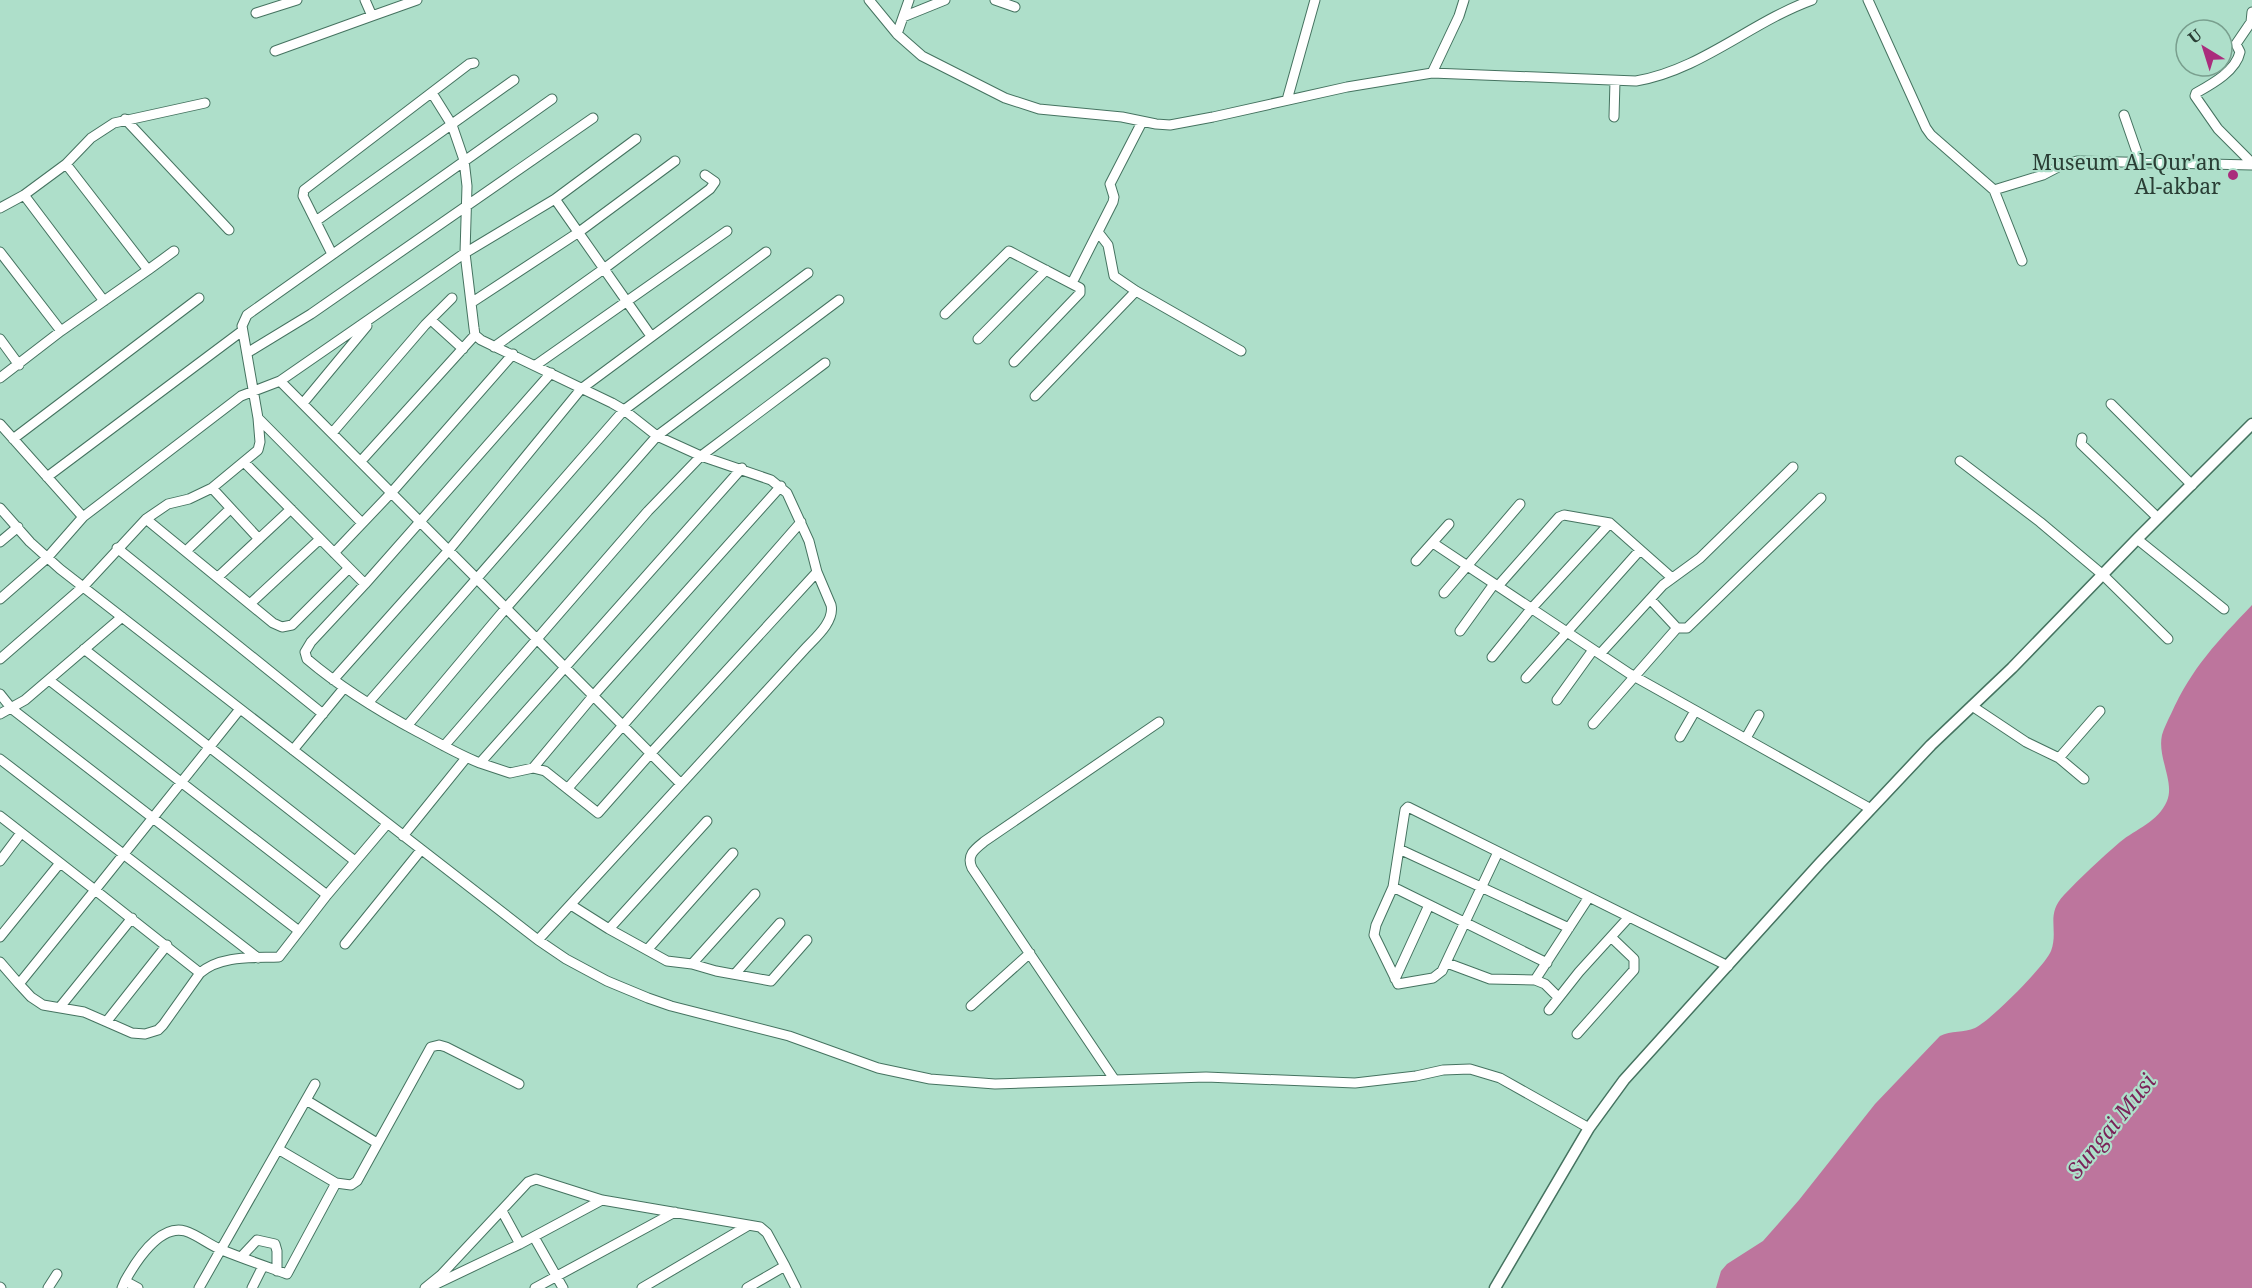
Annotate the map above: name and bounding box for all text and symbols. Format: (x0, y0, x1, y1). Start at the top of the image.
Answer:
north arrow (2174, 18, 2234, 78)
text: U (2183, 24, 2206, 49)
place label: Museum Al-Qur'an Al-akbar (2032, 148, 2221, 200)
marker: Museum Al-Qur'an Al-akbar (2226, 168, 2240, 182)
water label: Sungai Musi (2059, 1067, 2162, 1184)

